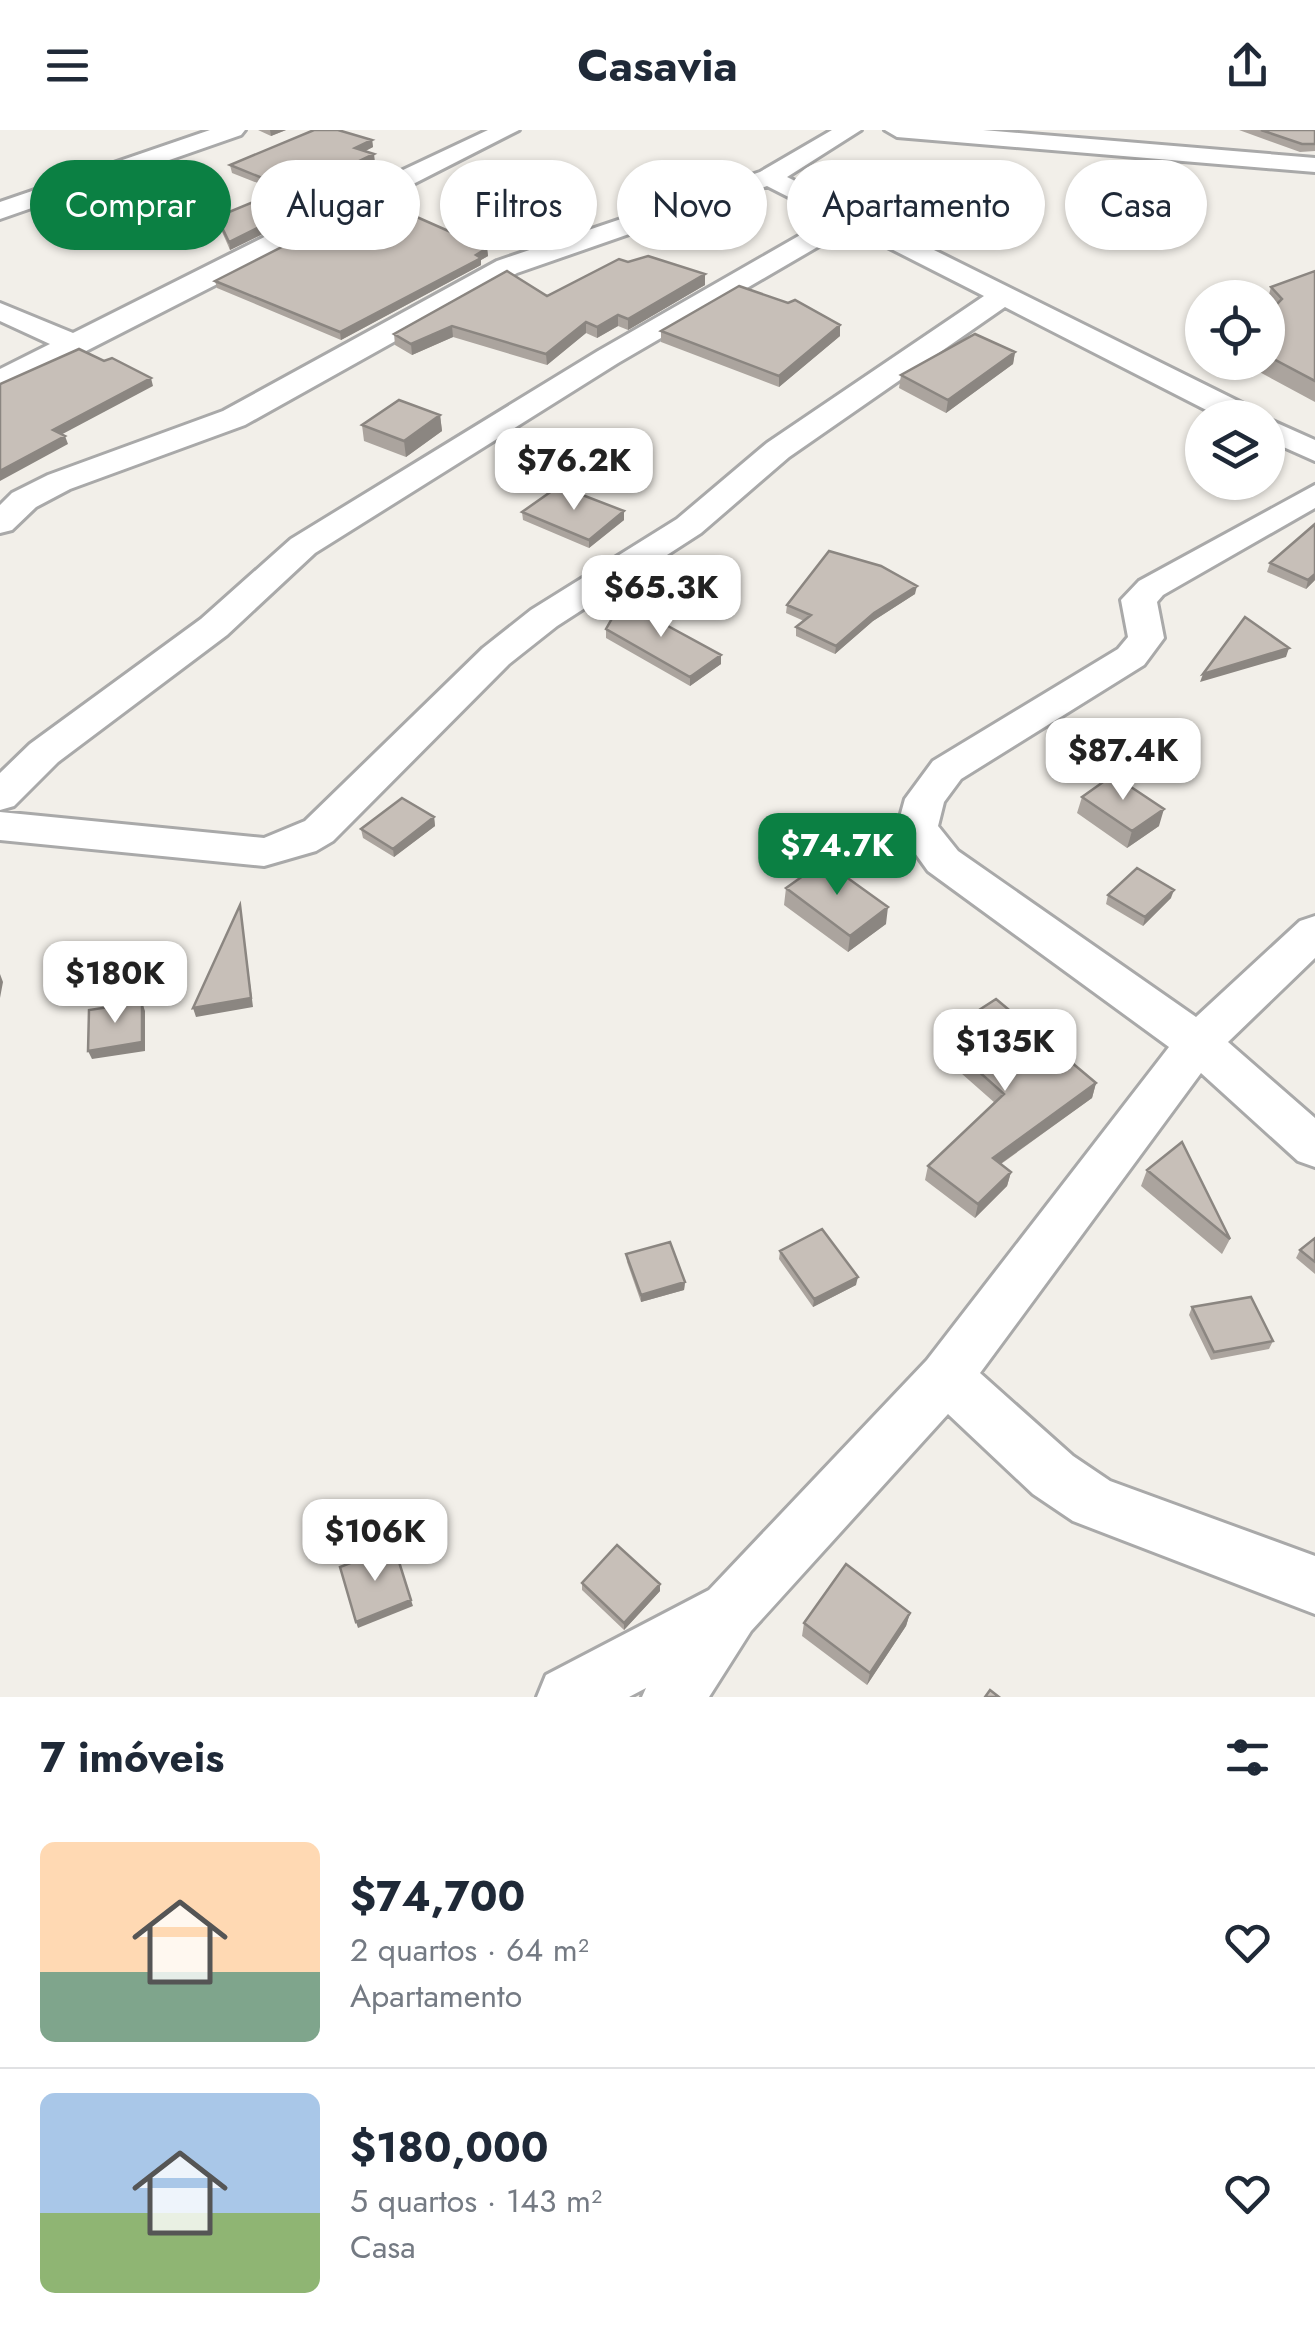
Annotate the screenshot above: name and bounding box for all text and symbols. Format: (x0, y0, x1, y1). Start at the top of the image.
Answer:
text: Casavia (577, 33, 738, 98)
icon: menu (40, 38, 95, 93)
icon: share (1220, 38, 1275, 93)
chip: Comprar (30, 160, 231, 250)
chip: Alugar (251, 160, 420, 250)
chip: Filtros (440, 160, 597, 250)
chip: Novo (617, 160, 767, 250)
chip: Apartamento (787, 160, 1045, 250)
chip: Casa (1065, 160, 1207, 250)
map controls (1185, 280, 1285, 500)
button: locate (1185, 280, 1285, 380)
button: layers (1185, 400, 1285, 500)
pin: $76.2K (493, 428, 655, 513)
text: $76.2K (517, 437, 631, 483)
pin: $65.3K (580, 555, 742, 640)
text: $65.3K (604, 564, 718, 610)
pin: $87.4K (1042, 718, 1204, 803)
text: $87.4K (1068, 727, 1178, 773)
pin: $74.7K (756, 813, 918, 898)
text: $74.7K (780, 822, 894, 868)
pin: $180K (45, 941, 185, 1026)
text: $180K (65, 950, 165, 996)
pin: $135K (935, 1009, 1075, 1094)
text: $135K (955, 1018, 1055, 1064)
pin: $106K (305, 1499, 445, 1584)
text: $106K (324, 1508, 426, 1554)
text: 7 imóveis (40, 1727, 224, 1788)
icon: filters (1220, 1730, 1275, 1785)
text: $74,700 (350, 1866, 525, 1927)
icon: home (120, 1882, 240, 2002)
icon: heart (1220, 1915, 1275, 1970)
text: 2 quartos · 64 m² (350, 1927, 589, 1973)
text: Apartamento (350, 1973, 522, 2019)
text: $180,000 (350, 2117, 549, 2178)
icon: home (120, 2133, 240, 2253)
icon: heart (1220, 2166, 1275, 2221)
text: 5 quartos · 143 m² (350, 2178, 602, 2224)
text: Casa (350, 2224, 416, 2270)

